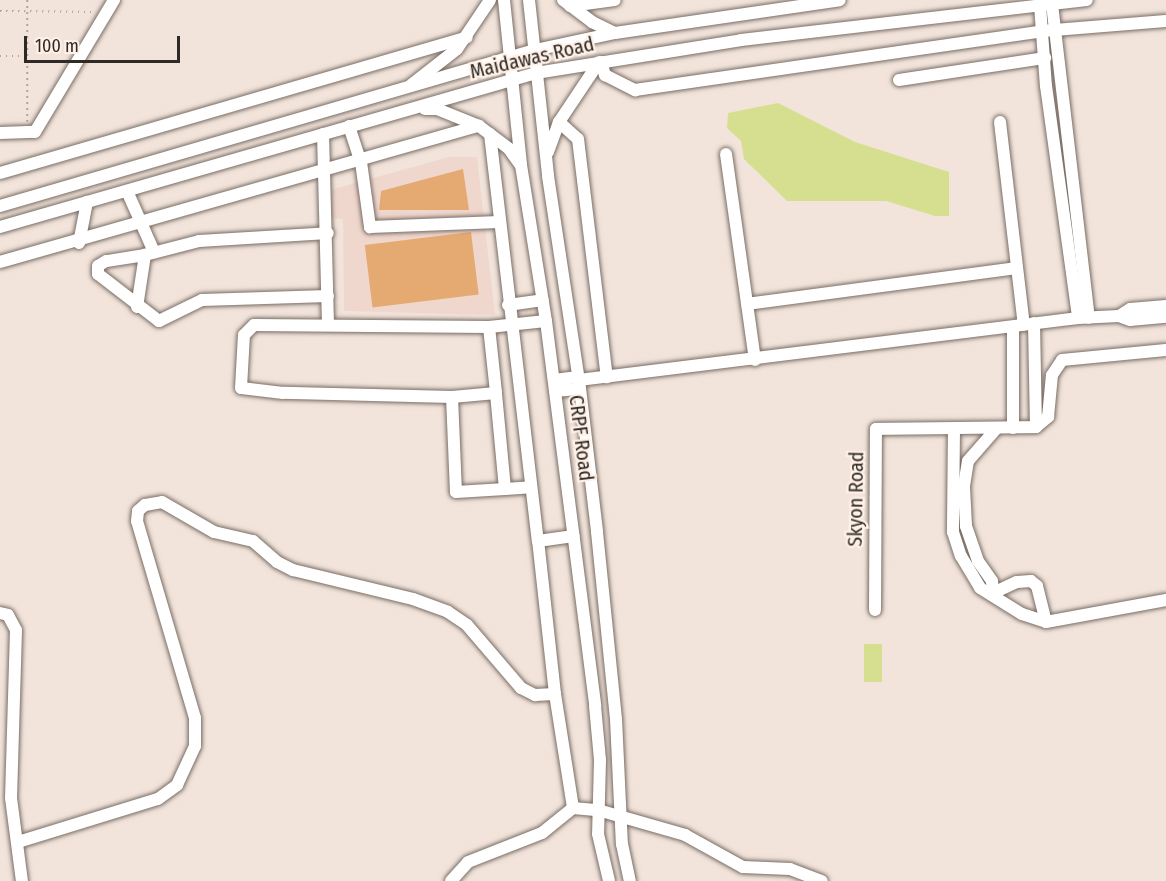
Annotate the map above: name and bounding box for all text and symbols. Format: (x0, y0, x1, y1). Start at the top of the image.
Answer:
scale bar (27, 24, 183, 62)
street label: Maidawas Road (468, 32, 596, 84)
text: 100 m (35, 35, 79, 57)
street label: CRPF Road (564, 394, 598, 482)
street label: Skyon Road (843, 451, 869, 547)

